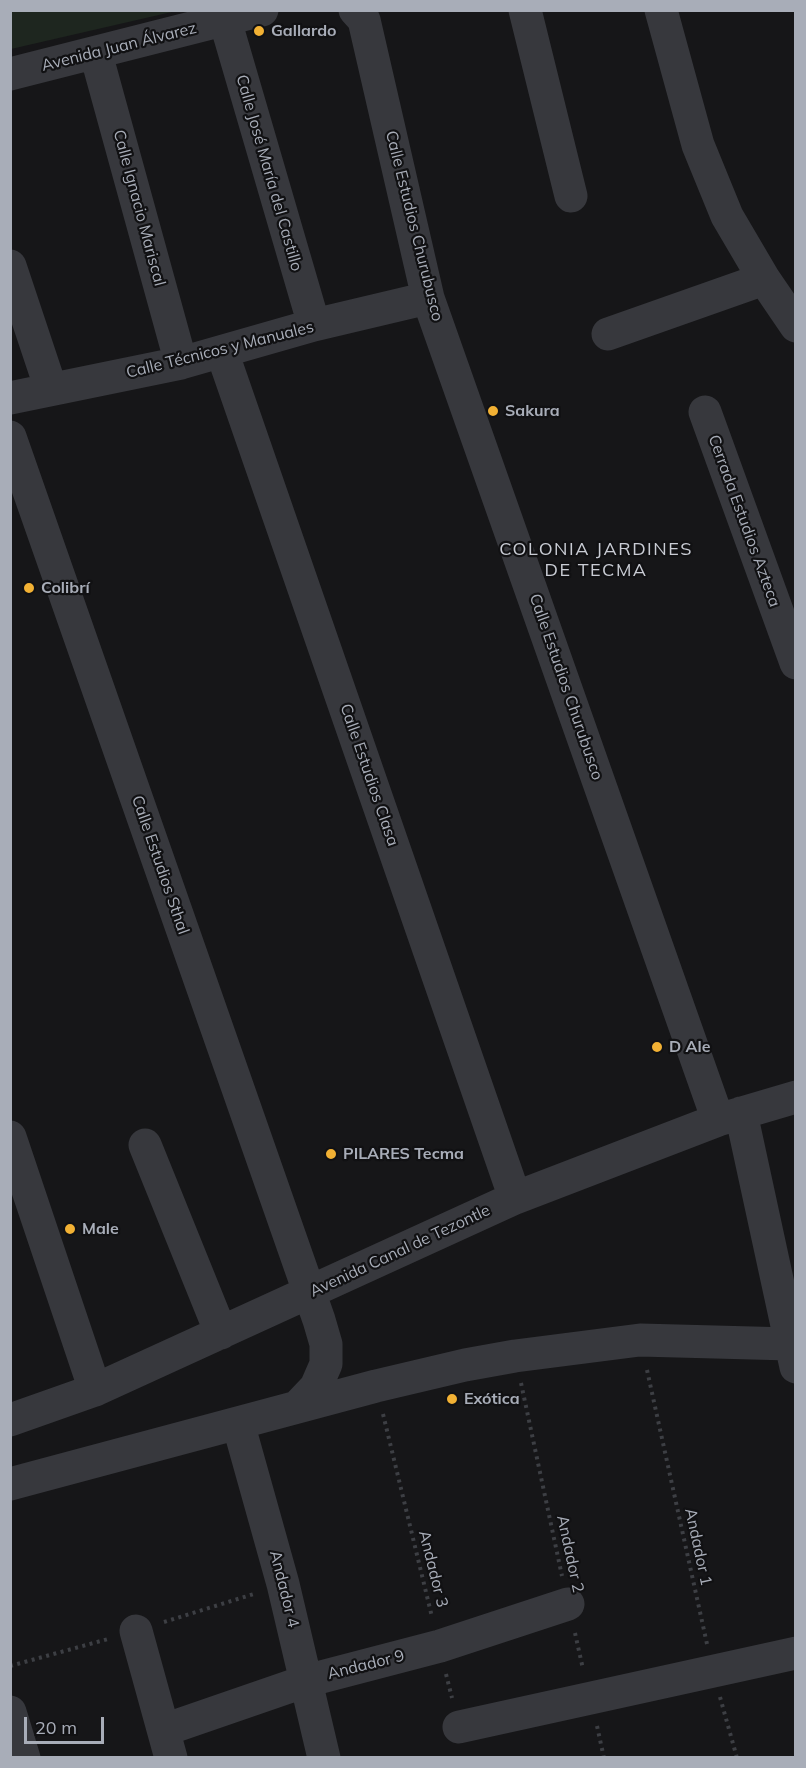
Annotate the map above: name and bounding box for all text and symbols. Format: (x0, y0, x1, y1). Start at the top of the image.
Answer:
street label: Avenida Juan Álvarez (40, 18, 198, 76)
place label: Gallardo (271, 21, 337, 41)
marker: Gallardo (252, 24, 266, 38)
street label: Calle José María del Castillo (232, 73, 306, 273)
street label: Calle Ignacio Mariscal (109, 128, 169, 288)
street label: Calle Estudios Churubusco (381, 129, 447, 323)
street label: Calle Técnicos y Manuales (124, 317, 316, 383)
place label: Sakura (505, 401, 560, 421)
marker: Sakura (486, 404, 500, 418)
street label: Cerrada Estudios Azteca (704, 432, 784, 610)
district label: COLONIA JARDINES DE TECMA (499, 539, 693, 582)
place label: Colibrí (41, 578, 90, 598)
marker: Colibrí (22, 581, 36, 595)
street label: Calle Estudios Churubusco (525, 591, 607, 783)
street label: Calle Estudios Clasa (336, 701, 402, 849)
street label: Calle Estudios Sthal (127, 793, 193, 937)
place label: D Ale (669, 1037, 711, 1057)
marker: D Ale (650, 1040, 664, 1054)
place label: PILARES Tecma (343, 1144, 464, 1164)
marker: PILARES Tecma (324, 1147, 338, 1161)
street label: Avenida Canal de Tezontle (307, 1201, 493, 1301)
place label: Male (82, 1219, 119, 1239)
marker: Male (63, 1222, 77, 1236)
place label: Exótica (464, 1389, 520, 1409)
marker: Exótica (445, 1392, 459, 1406)
street label: Andador 1 (680, 1507, 716, 1587)
street label: Andador 2 (552, 1514, 588, 1594)
street label: Andador 3 (414, 1529, 452, 1609)
street label: Andador 4 (265, 1549, 303, 1629)
street label: Andador 9 (326, 1646, 406, 1684)
scale bar (27, 1705, 106, 1743)
text: 20 m (35, 1716, 77, 1739)

